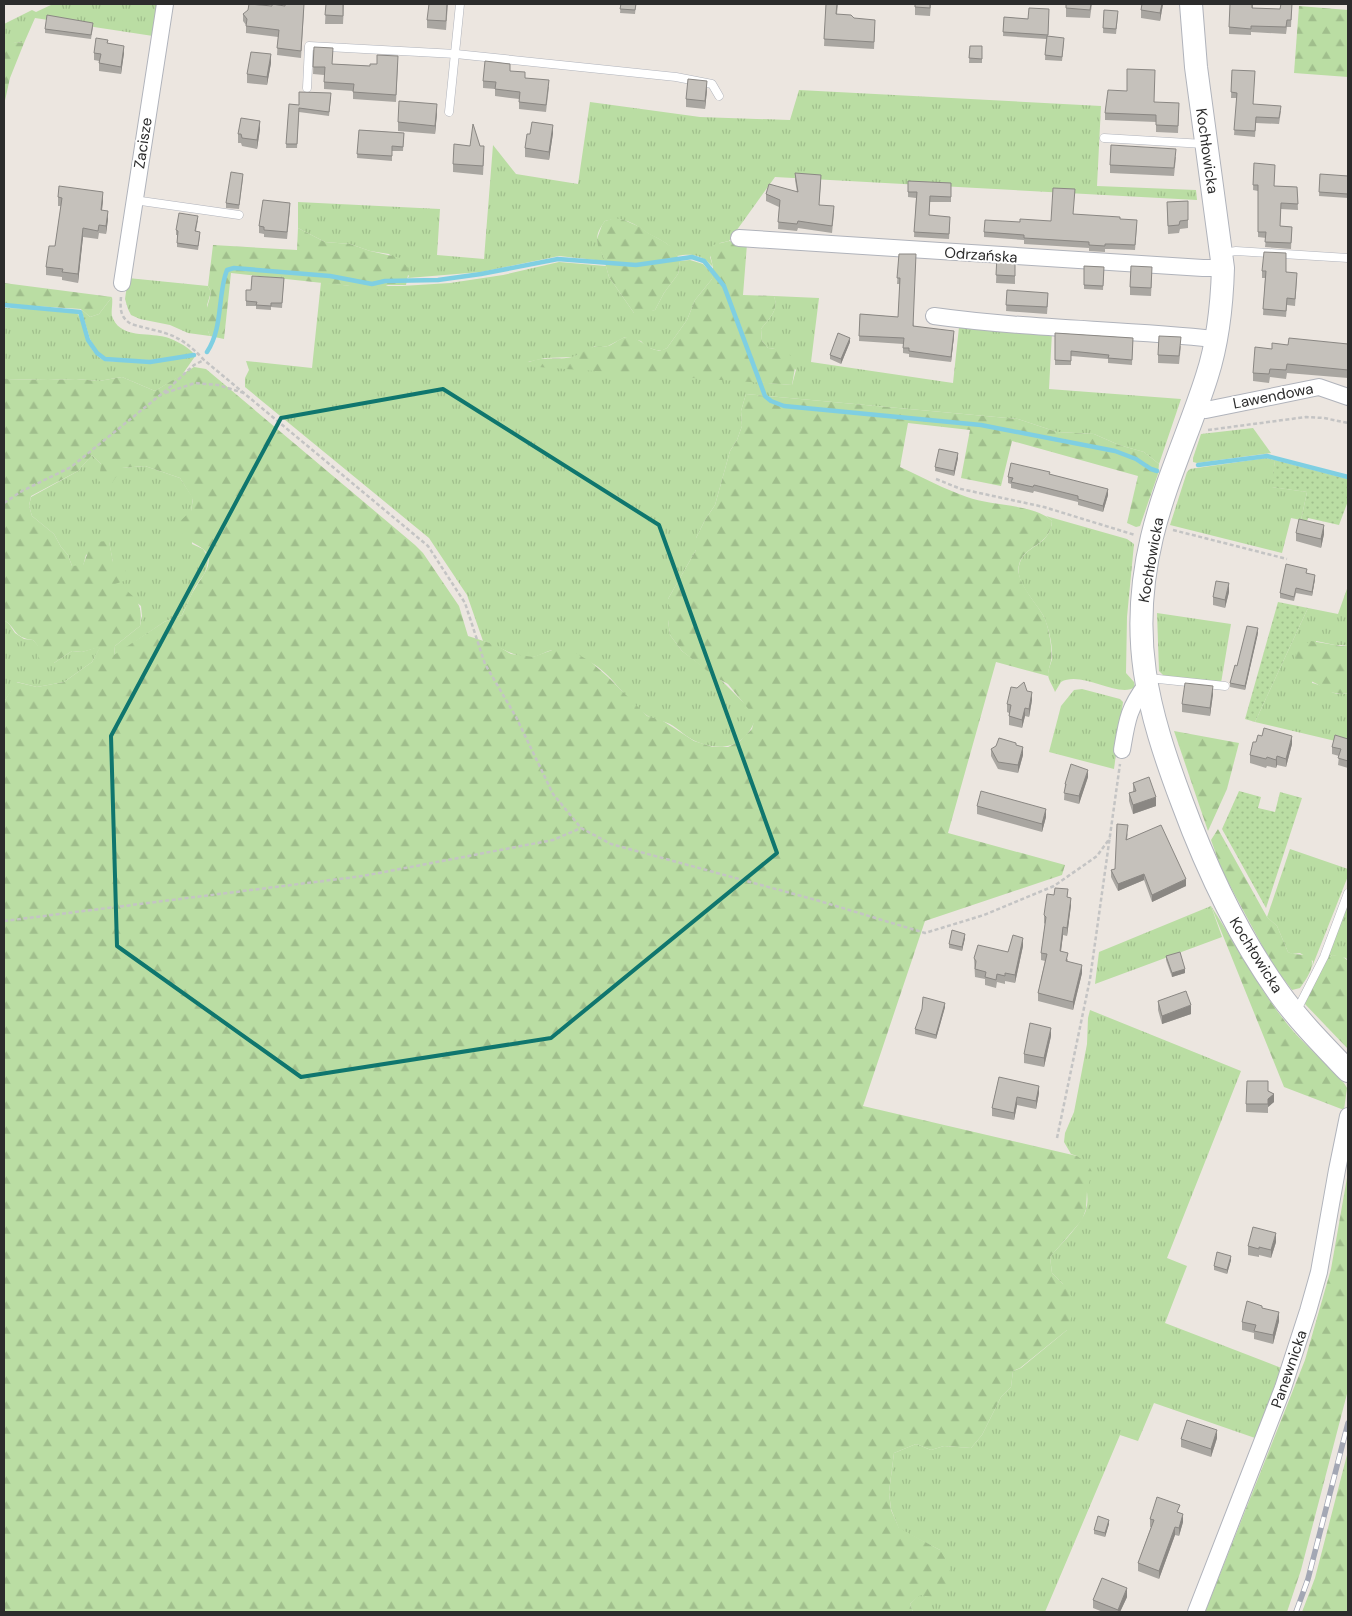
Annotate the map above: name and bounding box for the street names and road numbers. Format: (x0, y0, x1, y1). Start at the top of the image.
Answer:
street label: Kochłowicka (1191, 107, 1223, 195)
street label: Zacisze (129, 116, 157, 170)
street label: Odrzańska (944, 242, 1018, 268)
street label: Lawendowa (1231, 378, 1315, 414)
street label: Kochłowicka (1134, 516, 1168, 604)
street label: Kochłowicka (1225, 913, 1287, 997)
street label: Panewnicka (1266, 1327, 1312, 1411)

